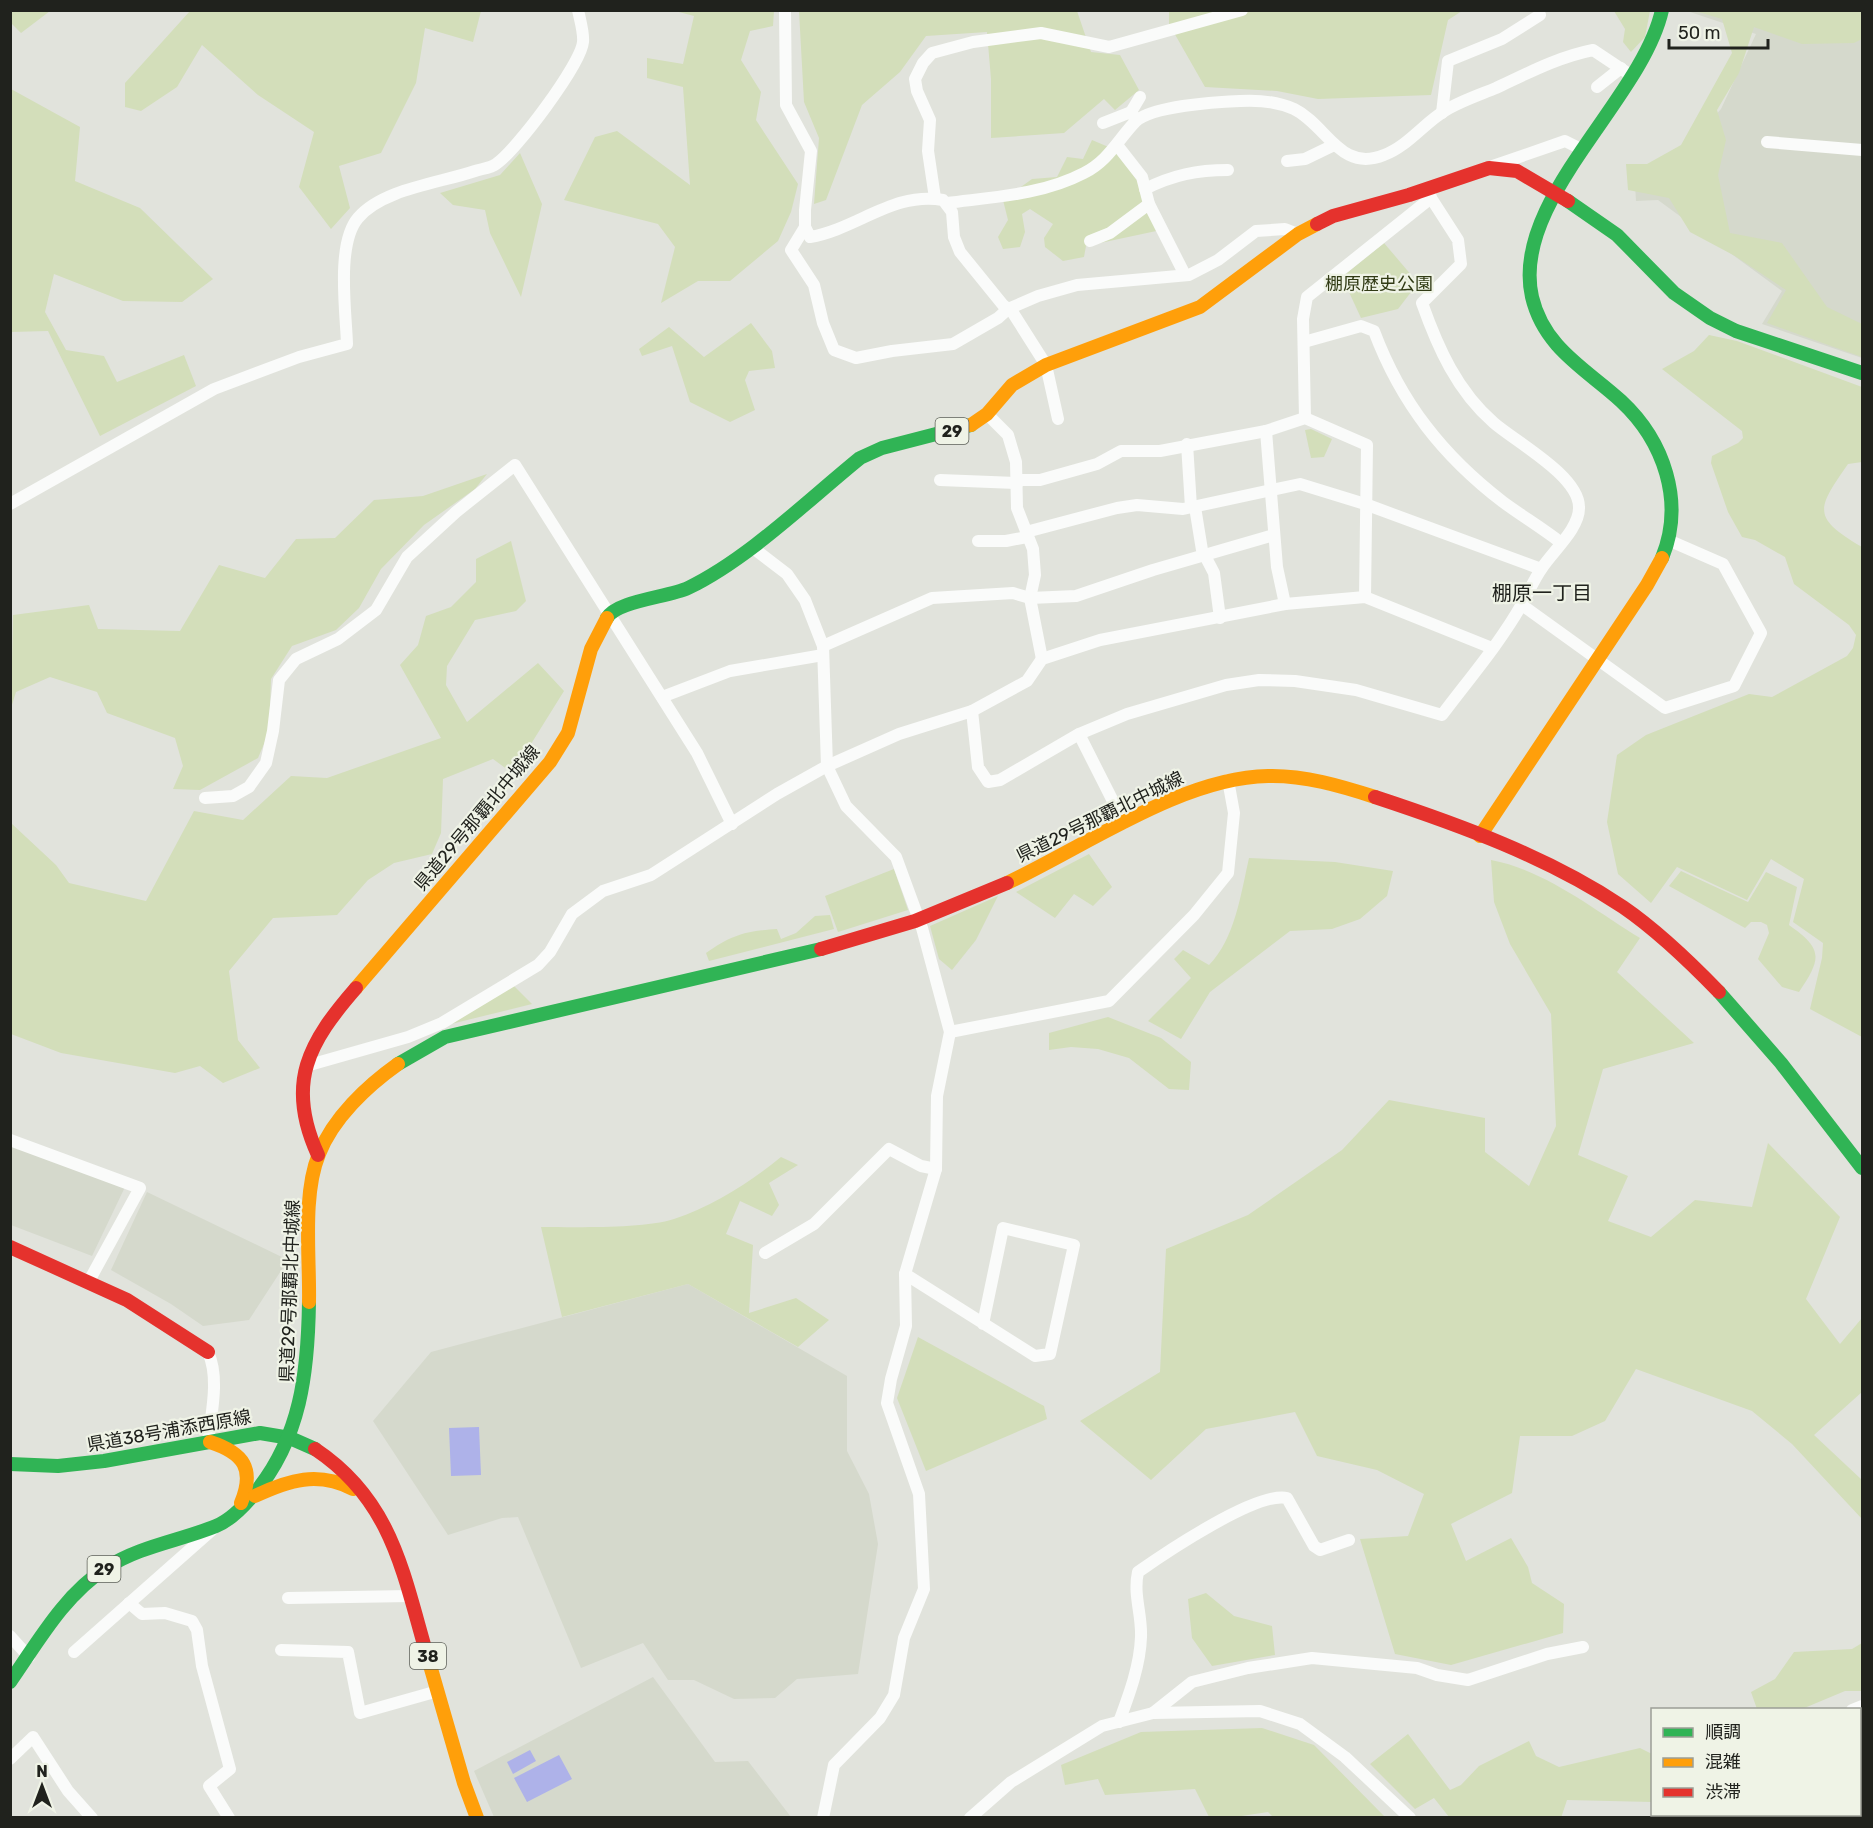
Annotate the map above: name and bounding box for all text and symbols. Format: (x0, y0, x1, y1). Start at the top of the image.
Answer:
scale bar (1669, 12, 1768, 50)
text: 50 m (1678, 22, 1721, 44)
park label: 棚原歴史公園 (1325, 273, 1433, 295)
road number: 29 (936, 418, 968, 444)
district label: 棚原一丁目 (1492, 581, 1592, 605)
street label: 県道29号那覇北中城線 (410, 741, 544, 895)
street label: 県道29号那覇北中城線 (1013, 767, 1187, 867)
street label: 県道29号那覇北中城線 (276, 1199, 304, 1383)
street label: 県道38号浦添西原線 (85, 1406, 253, 1456)
road number: 29 (88, 1556, 120, 1582)
road number: 38 (410, 1643, 446, 1669)
legend (1651, 1708, 1861, 1816)
text: 順調 (1705, 1721, 1741, 1743)
text: 混雑 (1705, 1751, 1741, 1773)
north arrow (12, 1756, 72, 1816)
text: N (36, 1762, 48, 1781)
text: 渋滞 (1705, 1781, 1741, 1803)

